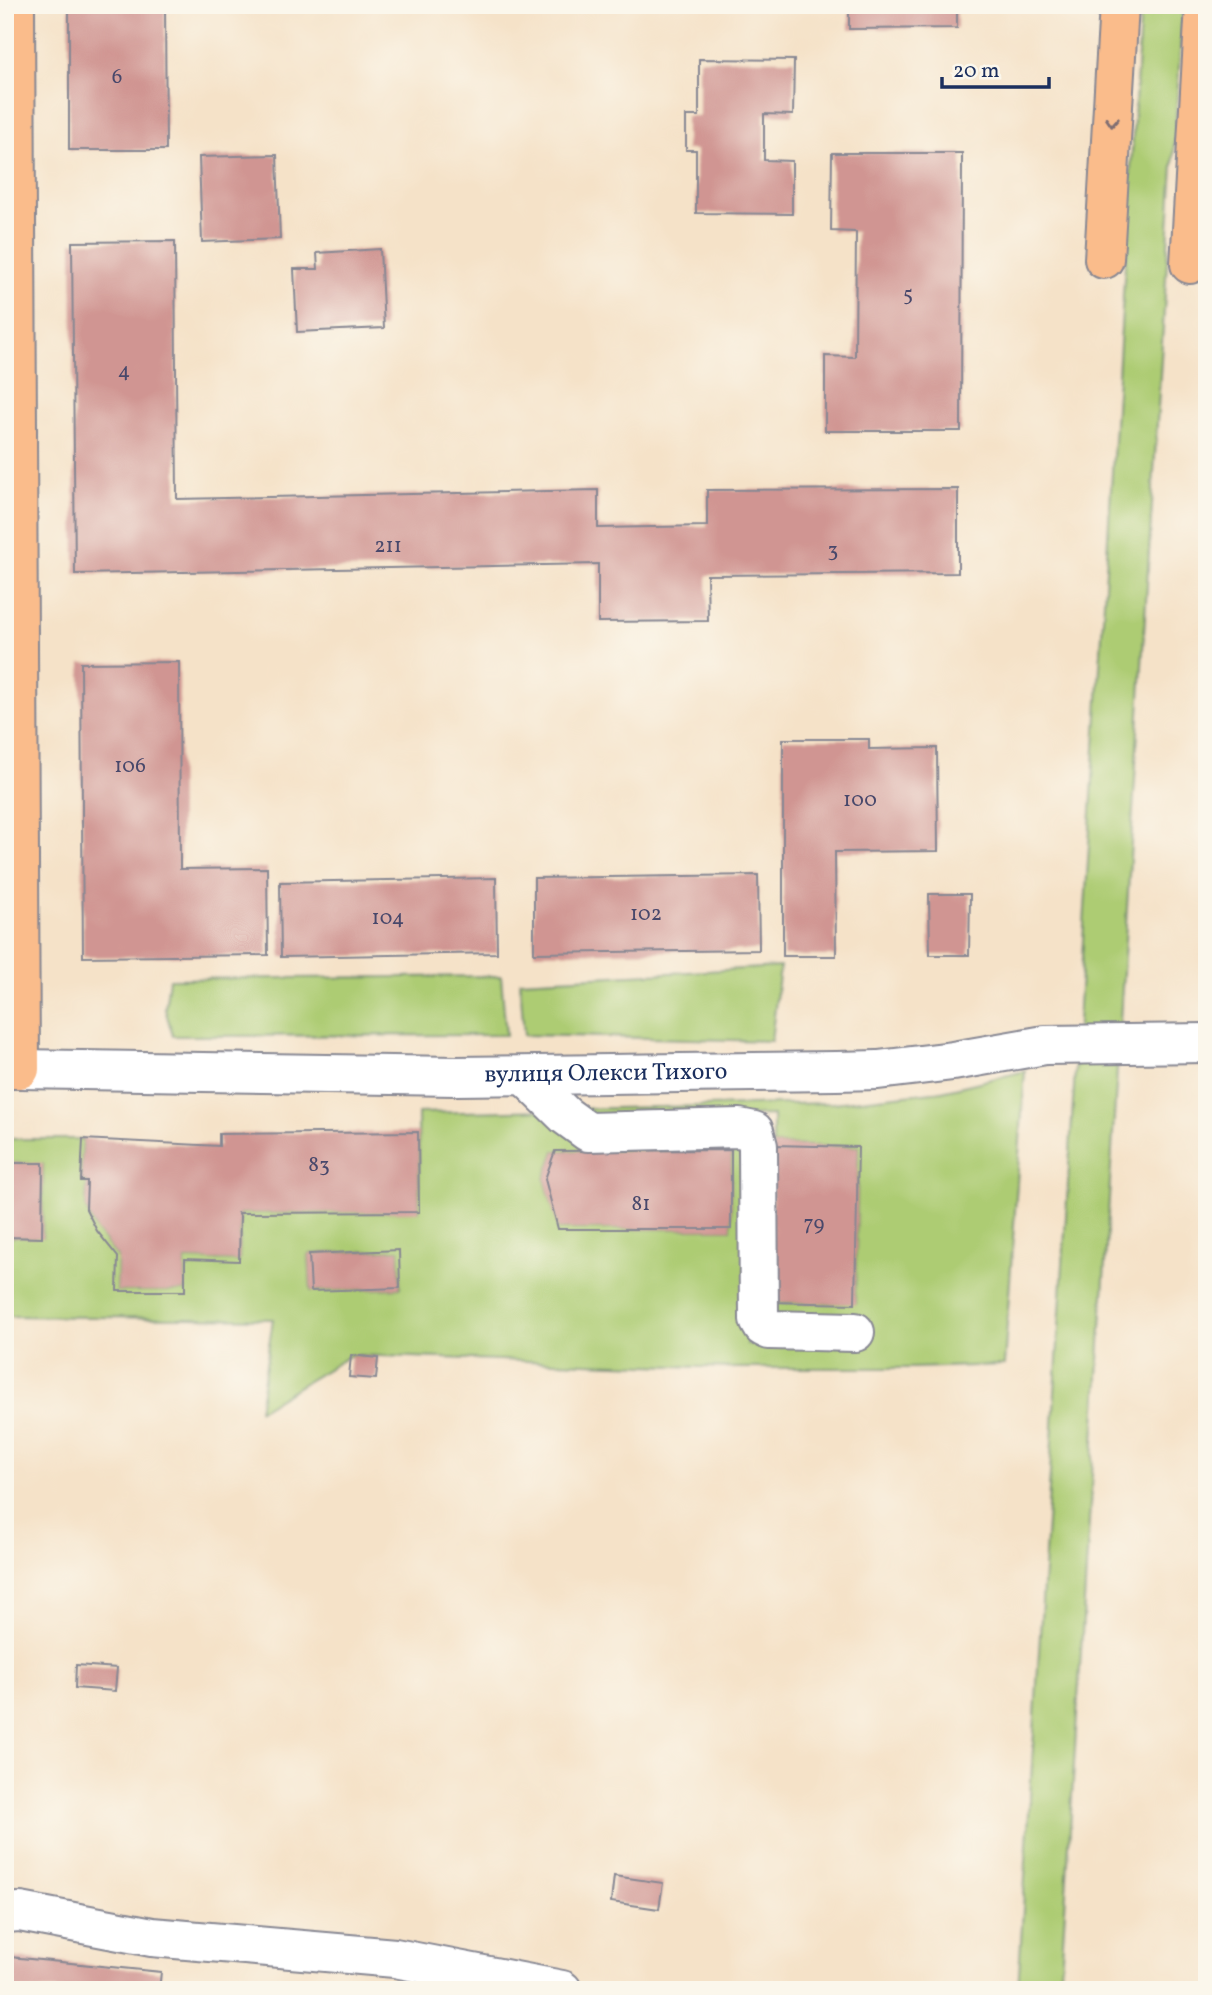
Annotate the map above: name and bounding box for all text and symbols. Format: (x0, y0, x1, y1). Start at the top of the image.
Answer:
scale bar (942, 46, 1049, 90)
text: 20 m (953, 57, 999, 86)
house number: 6 (112, 63, 122, 92)
one-way arrow (1105, 117, 1120, 128)
house number: 5 (903, 280, 913, 309)
house number: 4 (118, 357, 130, 386)
house number: 211 (374, 532, 402, 561)
house number: 3 (828, 536, 838, 565)
house number: 106 (114, 752, 146, 781)
house number: 100 (843, 786, 877, 815)
house number: 102 (630, 900, 662, 929)
house number: 104 (372, 904, 404, 933)
street label: вулиця Олекси Тихого (484, 1055, 728, 1093)
house number: 83 (308, 1151, 330, 1180)
house number: 81 (632, 1190, 650, 1219)
house number: 79 (804, 1210, 825, 1239)

